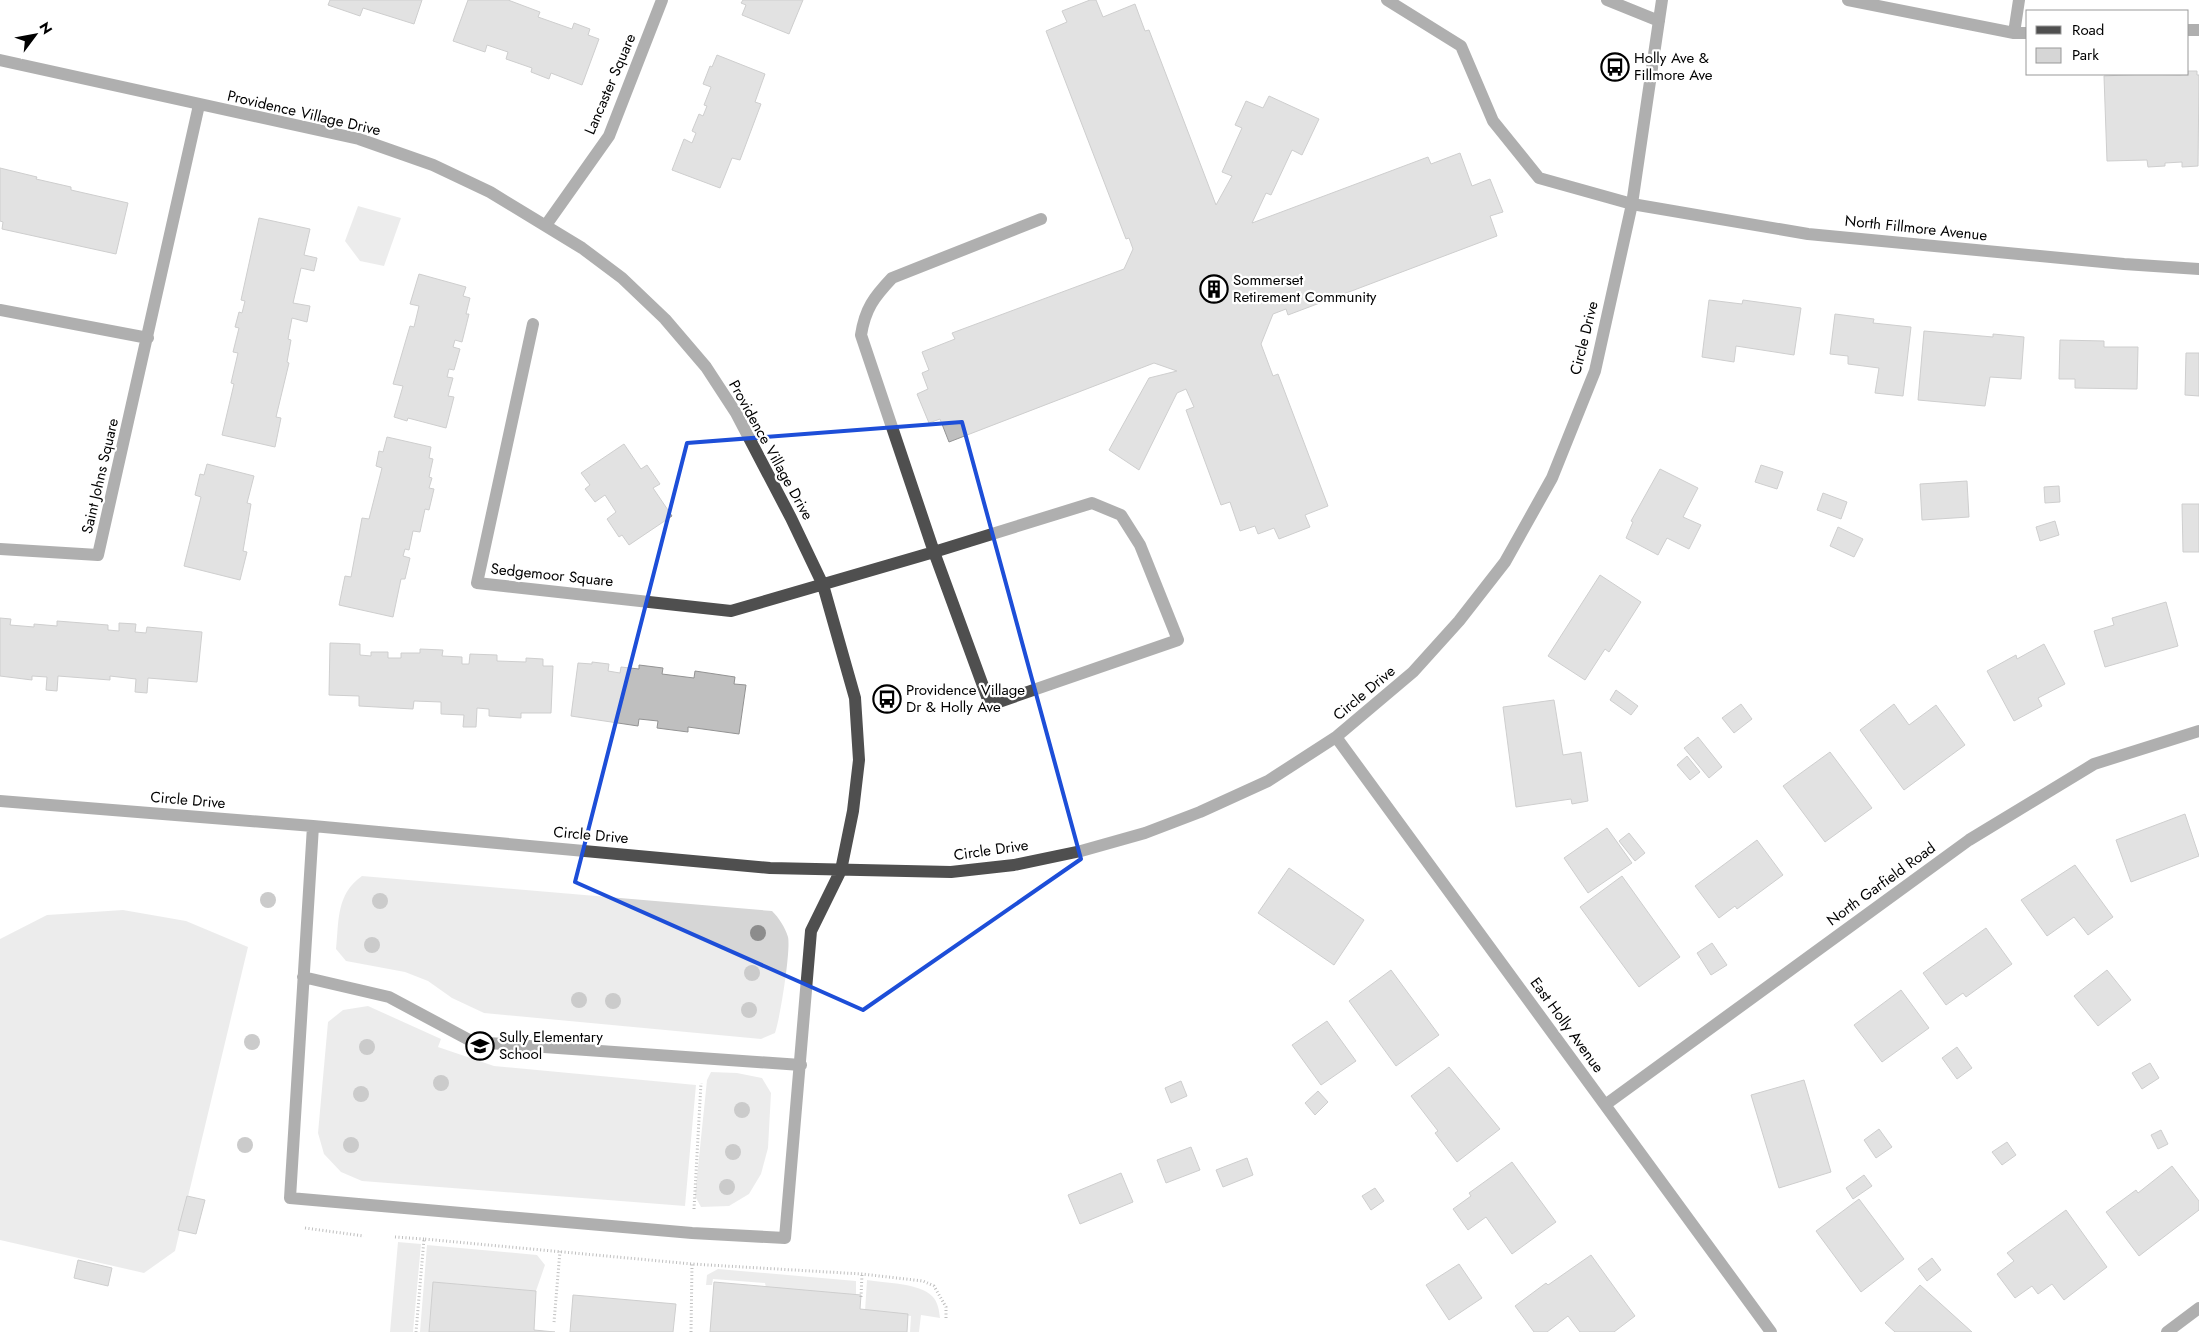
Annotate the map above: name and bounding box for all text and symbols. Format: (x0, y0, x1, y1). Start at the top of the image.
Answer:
north arrow (10, 10, 60, 60)
legend (2026, 10, 2189, 75)
text: N (35, 18, 57, 38)
text: Road (2072, 19, 2104, 41)
street label: Lancaster Square (579, 30, 641, 138)
text: Park (2072, 44, 2099, 66)
place label: Holly Ave & Fillmore Ave (1634, 47, 1713, 86)
bus stop icon: Holly Ave & Fillmore Ave (1600, 52, 1630, 82)
street label: Providence Village Drive (225, 85, 383, 141)
street label: North Fillmore Avenue (1844, 210, 1989, 246)
place label: Sommerset Retirement Community (1233, 269, 1377, 308)
building icon: Sommerset Retirement Community (1199, 274, 1229, 304)
street label: Circle Drive (1564, 299, 1604, 377)
street label: Providence Village Drive (723, 376, 819, 524)
street label: Saint Johns Square (76, 416, 124, 536)
street label: Sedgemoor Square (490, 558, 615, 592)
street label: Circle Drive (1328, 660, 1400, 726)
place label: Providence Village Dr & Holly Ave (906, 679, 1025, 718)
bus stop icon: Providence Village Dr & Holly Ave (872, 684, 902, 714)
street label: Circle Drive (150, 786, 227, 814)
street label: Circle Drive (553, 821, 630, 849)
street label: Circle Drive (952, 834, 1030, 866)
street label: North Garfield Road (1822, 837, 1940, 931)
street label: East Holly Avenue (1525, 973, 1609, 1077)
place label: Sully Elementary School (499, 1026, 603, 1065)
school or university icon: Sully Elementary School (465, 1031, 495, 1061)

